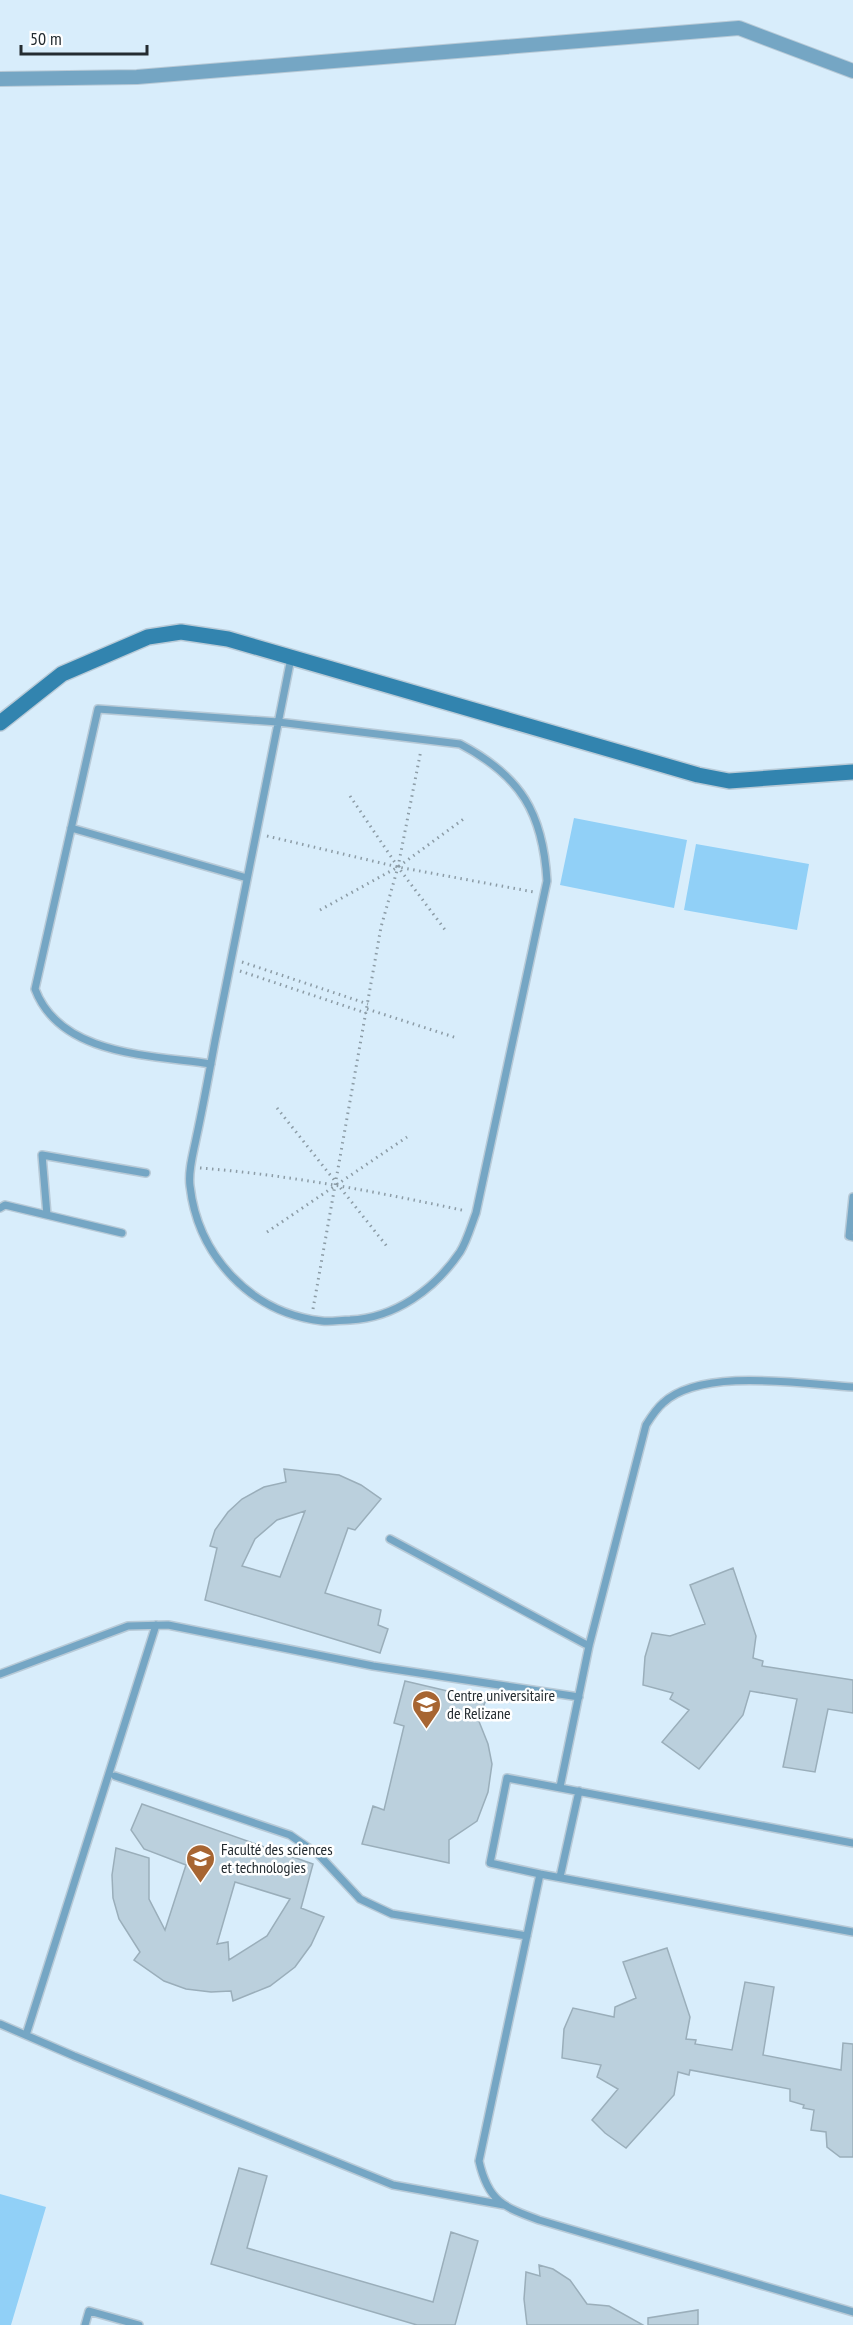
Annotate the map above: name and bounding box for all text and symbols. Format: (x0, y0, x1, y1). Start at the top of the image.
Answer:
scale bar (21, 18, 147, 56)
text: 50 m (30, 27, 62, 50)
place label: Centre universitaire de Relizane (447, 1685, 555, 1723)
school or university icon: Centre universitaire de Relizane (410, 1688, 442, 1730)
place label: Faculté des sciences et technologies (221, 1839, 333, 1877)
school or university icon: Faculté des sciences et technologies (184, 1842, 216, 1884)

